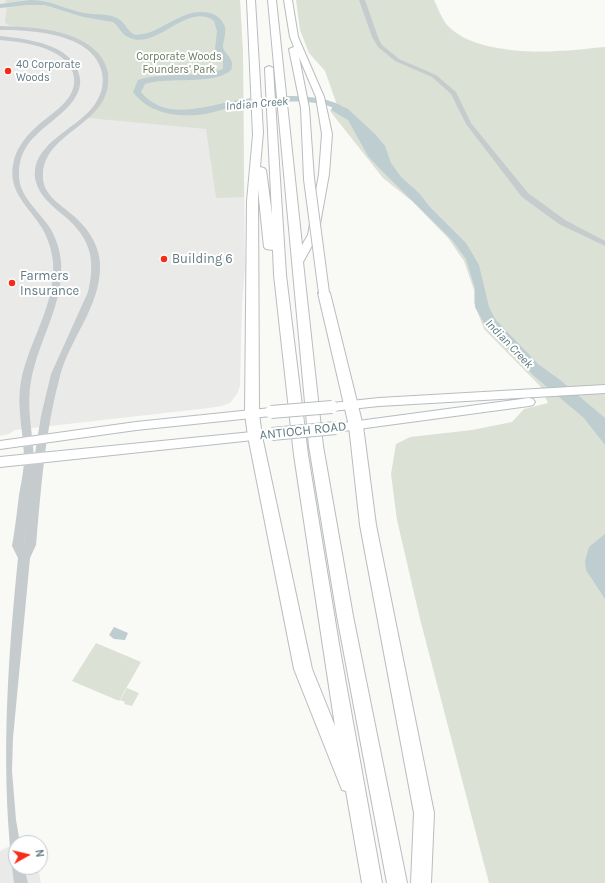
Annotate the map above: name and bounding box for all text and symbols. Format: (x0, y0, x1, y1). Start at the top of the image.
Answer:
park label: Corporate Woods Founders' Park (136, 50, 222, 76)
place label: 40 Corporate Woods (16, 58, 80, 84)
marker: 40 Corporate Woods (3, 66, 13, 76)
water label: Indian Creek (225, 94, 289, 114)
place label: Building 6 (172, 251, 233, 267)
marker: Building 6 (159, 254, 169, 264)
place label: Farmers Insurance (20, 268, 79, 299)
marker: Farmers Insurance (7, 278, 17, 288)
water label: Indian Creek (482, 317, 536, 371)
street label: ANTIOCH ROAD (259, 419, 347, 443)
north arrow (8, 835, 48, 875)
text: N (32, 849, 46, 858)

